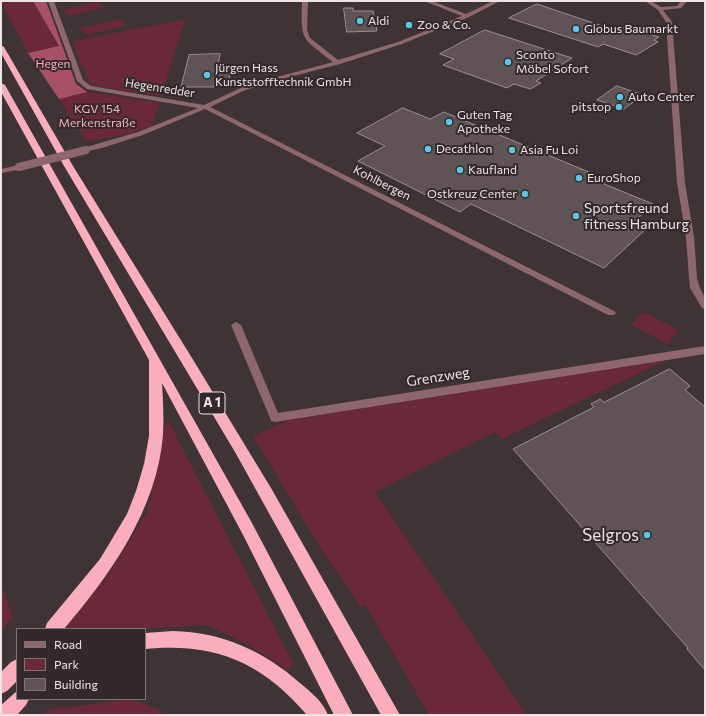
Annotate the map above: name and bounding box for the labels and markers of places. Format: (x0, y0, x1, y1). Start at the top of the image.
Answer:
place label: Aldi (368, 14, 389, 28)
marker: Aldi (355, 16, 365, 26)
place label: Zoo & Co. (417, 18, 471, 32)
marker: Zoo & Co. (404, 20, 414, 30)
place label: Globus Baumarkt (584, 22, 678, 36)
marker: Globus Baumarkt (571, 24, 581, 34)
place label: Sconto Möbel Sofort (516, 48, 589, 76)
marker: Sconto Möbel Sofort (503, 57, 513, 67)
place label: Jürgen Hass Kunststofftechnik GmbH (215, 61, 351, 89)
marker: Jürgen Hass Kunststofftechnik GmbH (202, 70, 212, 80)
place label: Auto Center (628, 90, 695, 104)
marker: Auto Center (615, 92, 625, 102)
place label: pitstop (571, 100, 611, 114)
marker: pitstop (614, 102, 624, 112)
place label: Guten Tag Apotheke (457, 108, 512, 136)
marker: Guten Tag Apotheke (444, 117, 454, 127)
place label: Decathlon (436, 142, 492, 156)
place label: Asia Fu Loi (520, 143, 578, 157)
marker: Decathlon (423, 144, 433, 154)
marker: Asia Fu Loi (507, 145, 517, 155)
place label: Kaufland (468, 163, 517, 177)
marker: Kaufland (455, 165, 465, 175)
place label: EuroShop (587, 171, 641, 185)
marker: EuroShop (574, 173, 584, 183)
place label: Ostkreuz Center (427, 187, 517, 201)
marker: Ostkreuz Center (520, 189, 530, 199)
place label: Sportsfreund fitness Hamburg (584, 200, 689, 232)
marker: Sportsfreund fitness Hamburg (571, 211, 581, 221)
place label: Selgros (582, 525, 639, 545)
marker: Selgros (642, 530, 652, 540)

